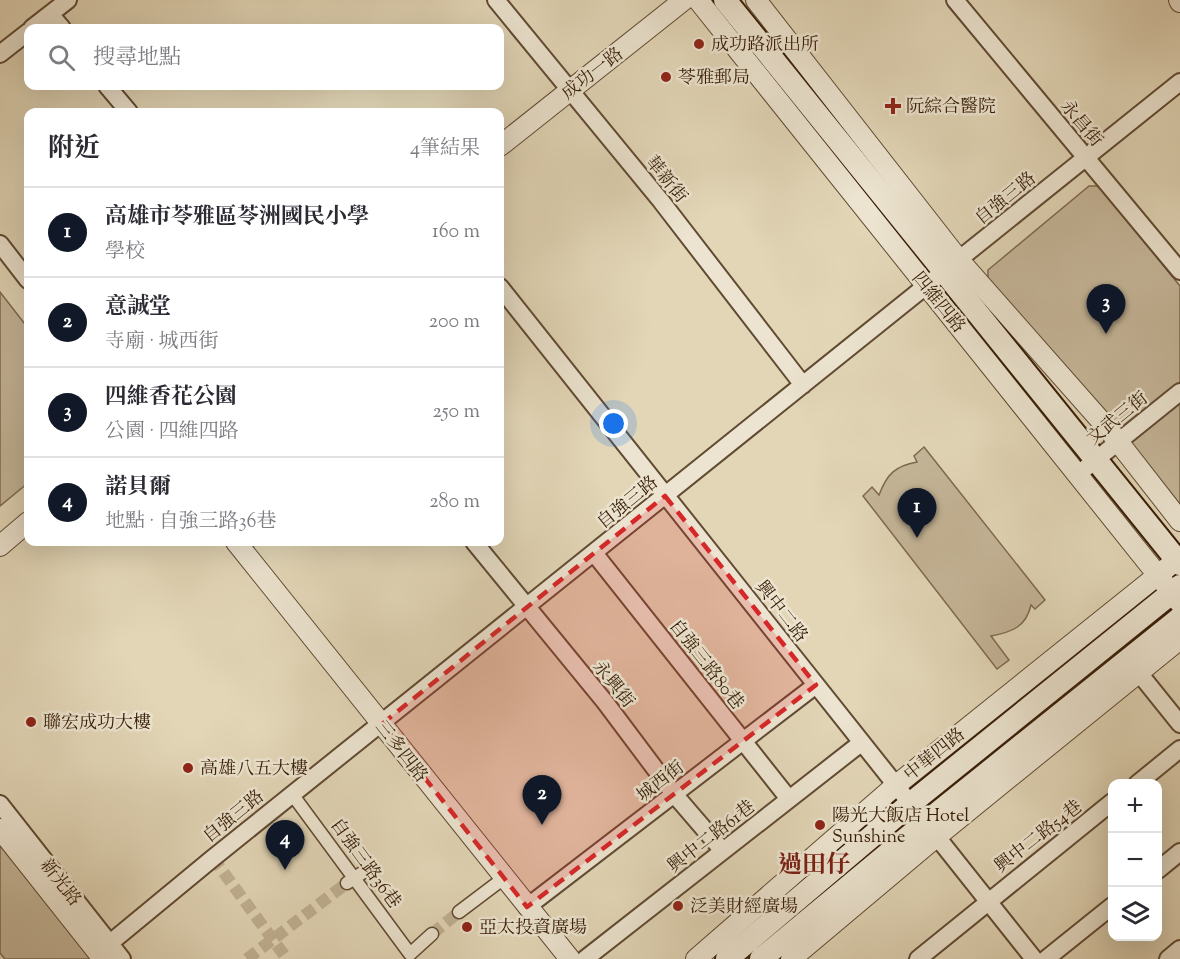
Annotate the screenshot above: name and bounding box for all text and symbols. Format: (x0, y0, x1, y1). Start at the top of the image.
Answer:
search box (24, 24, 504, 90)
place label: 成功路派出所 (711, 33, 819, 59)
marker: 成功路派出所 (692, 37, 706, 51)
icon: search (45, 41, 78, 74)
street label: 成功一路 (557, 42, 630, 107)
text: 搜尋地點 (93, 43, 181, 75)
place label: 苓雅郵局 (678, 66, 750, 92)
marker: 苓雅郵局 (659, 70, 673, 84)
place label: 阮綜合醫院 (906, 95, 996, 121)
street label: 永昌街 (1053, 95, 1108, 153)
marker: 阮綜合醫院 (884, 97, 902, 115)
text: 附近 (48, 131, 100, 168)
text: 4筆結果 (410, 135, 480, 164)
street label: 華新街 (638, 151, 693, 209)
street label: 自強三路 (970, 167, 1042, 232)
text: 高雄市苓雅區苓洲國民小學 (105, 202, 369, 234)
text: 1 (64, 218, 71, 247)
text: 160 m (432, 218, 480, 247)
text: 學校 (105, 238, 145, 267)
street label: 四維四路 (905, 267, 970, 339)
pin: 3 (1086, 284, 1126, 334)
text: 意誠堂 (105, 292, 171, 324)
text: 2 (63, 308, 72, 337)
text: 200 m (429, 308, 480, 337)
text: 寺廟 · 城西街 (105, 328, 219, 357)
text: 四維香花公園 (105, 382, 237, 414)
street label: 文武三街 (1082, 387, 1154, 452)
text: 3 (63, 398, 72, 427)
text: 250 m (432, 398, 480, 427)
your location (599, 409, 628, 438)
text: 公園 · 四維四路 (105, 418, 239, 447)
street label: 自強三路 (592, 471, 664, 536)
text: 諾貝爾 (105, 472, 171, 504)
text: 4 (62, 488, 73, 517)
text: 280 m (429, 488, 480, 517)
pin: 1 (898, 488, 936, 538)
text: 地點 · 自強三路36巷 (105, 508, 276, 537)
street label: 興中二路 (748, 576, 813, 649)
street label: 自強三路80巷 (662, 614, 749, 716)
street label: 永興街 (585, 656, 640, 714)
place label: 聯宏成功大樓 (43, 711, 151, 737)
marker: 聯宏成功大樓 (24, 715, 38, 729)
street label: 三多四路 (368, 716, 433, 789)
street label: 中華四路 (899, 723, 971, 788)
street label: 城西街 (632, 756, 691, 809)
place label: 高雄八五大樓 (200, 757, 308, 783)
marker: 高雄八五大樓 (181, 761, 195, 775)
pin: 2 (522, 776, 562, 825)
map controls (1108, 779, 1162, 941)
button: + (1108, 779, 1162, 833)
street label: 自強三路 (198, 785, 270, 850)
street label: 興中二路61巷 (663, 795, 762, 880)
street label: 興中二路54巷 (990, 795, 1089, 880)
place label: 陽光大飯店 Hotel Sunshine (832, 804, 969, 851)
street label: 自強三路36巷 (323, 814, 406, 915)
marker: 陽光大飯店 Hotel Sunshine (813, 818, 827, 832)
pin: 4 (266, 820, 304, 870)
button: − (1108, 833, 1162, 887)
district label: 過田仔 (778, 849, 850, 883)
street label: 新光路 (33, 854, 86, 913)
button: layers (1108, 887, 1162, 941)
place label: 泛美財經廣場 (690, 895, 798, 921)
marker: 泛美財經廣場 (671, 899, 685, 913)
place label: 亞太投資廣場 (479, 916, 587, 942)
marker: 亞太投資廣場 (460, 920, 474, 934)

